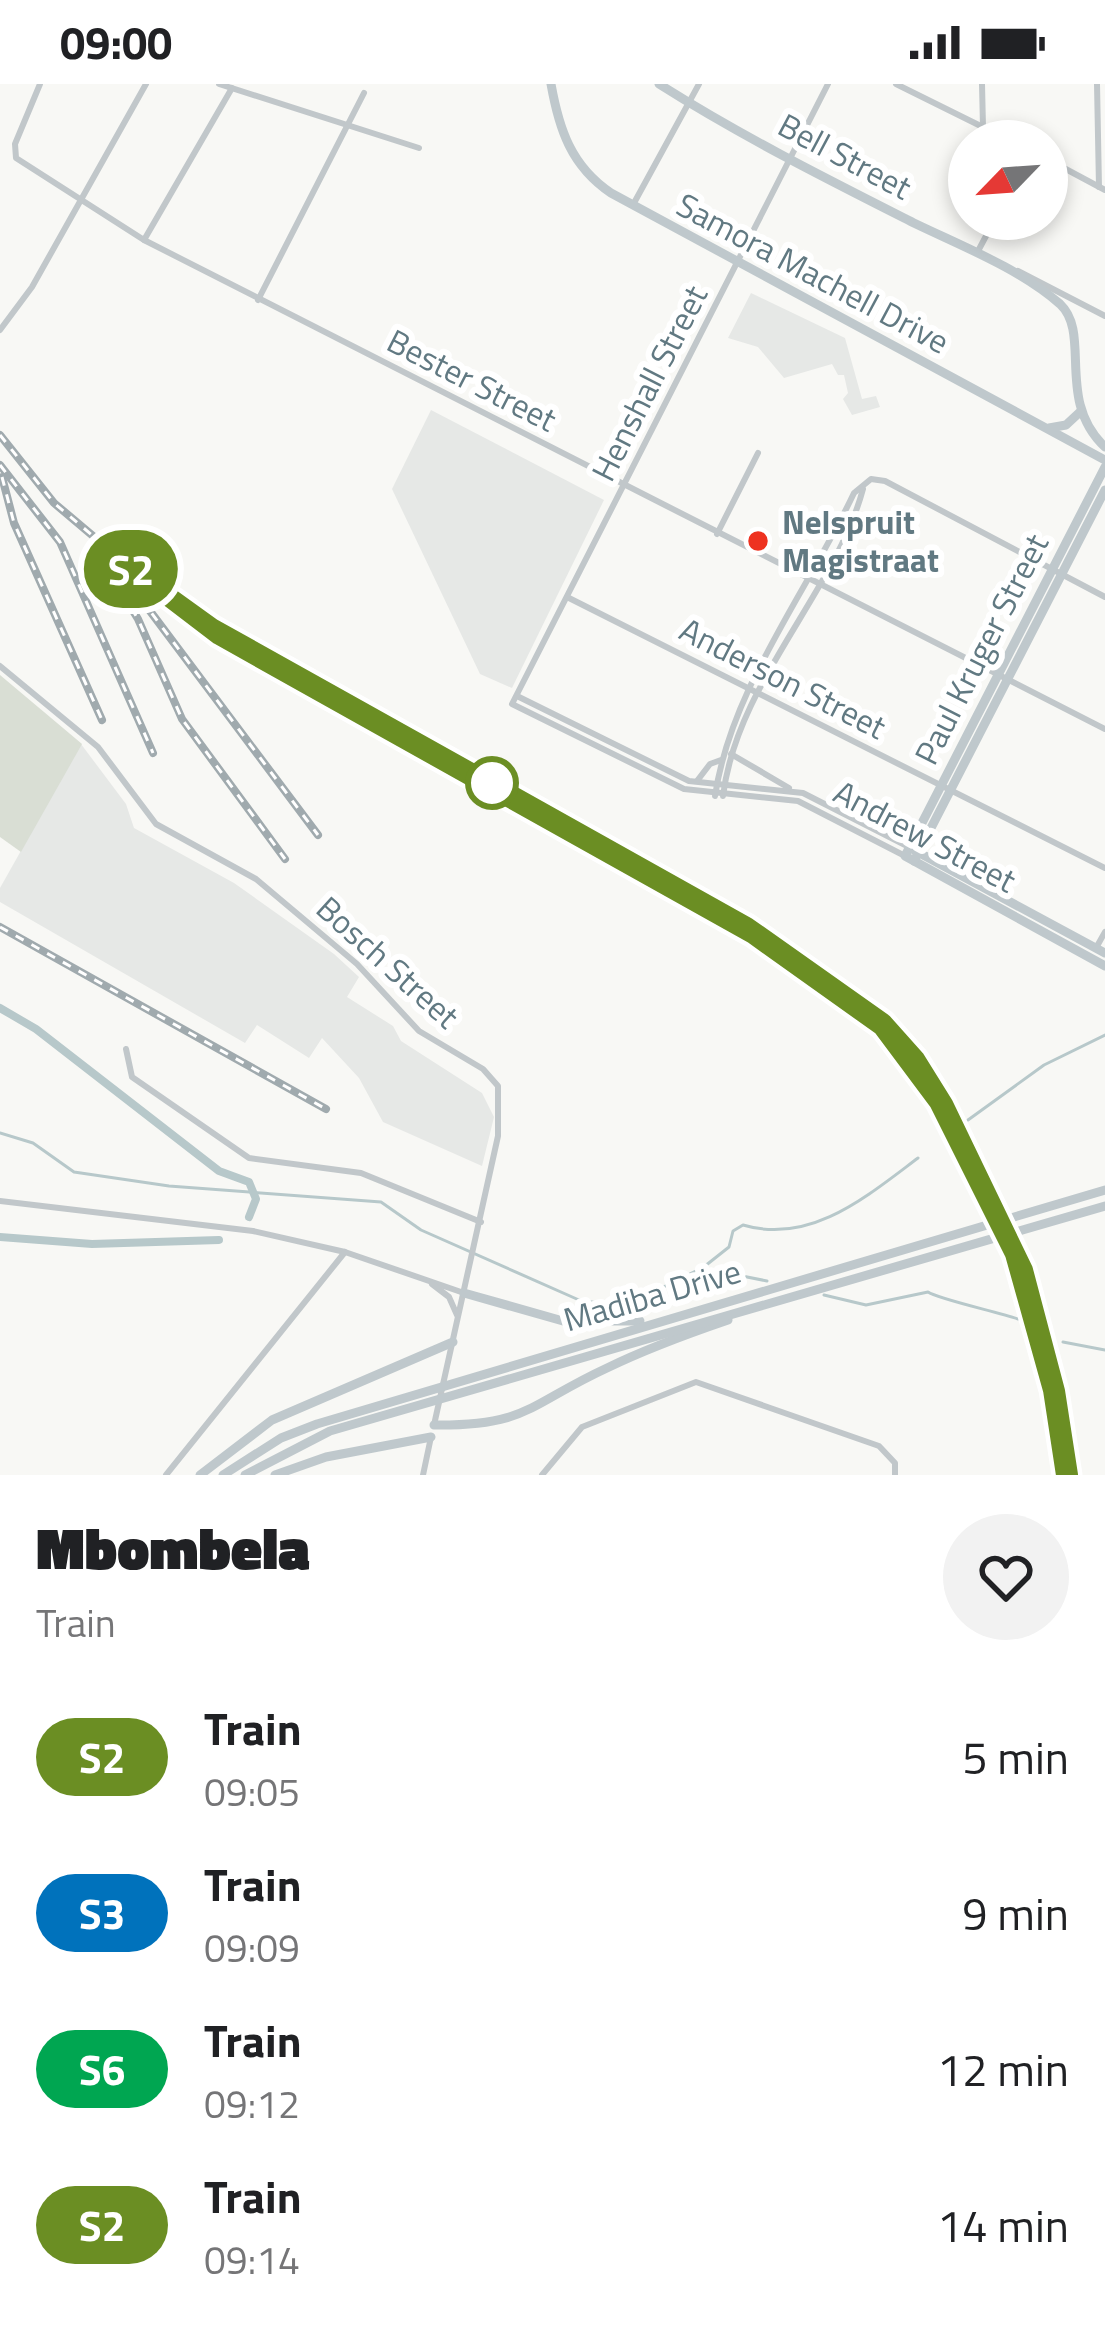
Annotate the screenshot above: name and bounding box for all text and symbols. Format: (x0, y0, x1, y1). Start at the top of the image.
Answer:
text: 09:00 (60, 8, 172, 76)
street label: Bell Street (769, 100, 921, 212)
north arrow (948, 120, 1068, 240)
map controls (948, 120, 1068, 240)
street label: Samora Machell Drive (668, 180, 958, 366)
street label: Henshall Street (578, 276, 720, 490)
street label: Bester Street (379, 316, 566, 444)
place label: Nelspruit Magistraat (782, 497, 939, 585)
street label: Paul Kruger Street (901, 524, 1061, 773)
marker: Nelspruit Magistraat (745, 528, 771, 554)
line badge: S2 (77, 530, 185, 608)
text: S2 (108, 537, 154, 601)
street label: Anderson Street (671, 604, 895, 752)
unlabelled marker (467, 758, 517, 808)
street label: Andrew Street (825, 767, 1025, 905)
street label: Bosch Street (305, 884, 471, 1040)
street label: Madiba Drive (558, 1246, 746, 1344)
text: Mbombela (36, 1504, 310, 1591)
button: heart (943, 1514, 1069, 1640)
text: Train (36, 1593, 116, 1652)
text: Train (204, 1694, 302, 1762)
text: 5 min (962, 1723, 1069, 1791)
text: S2 (79, 1725, 125, 1789)
text: 09:05 (204, 1762, 300, 1821)
text: Train (204, 1850, 302, 1918)
text: 9 min (962, 1879, 1069, 1947)
text: S3 (79, 1881, 125, 1945)
text: 09:09 (204, 1918, 300, 1977)
text: Train (204, 2006, 302, 2074)
text: 12 min (937, 2035, 1069, 2103)
text: S6 (79, 2037, 125, 2101)
text: 09:12 (204, 2074, 300, 2133)
text: Train (204, 2162, 302, 2230)
text: 14 min (937, 2191, 1069, 2259)
text: S2 (79, 2193, 125, 2257)
text: 09:14 (204, 2230, 300, 2289)

